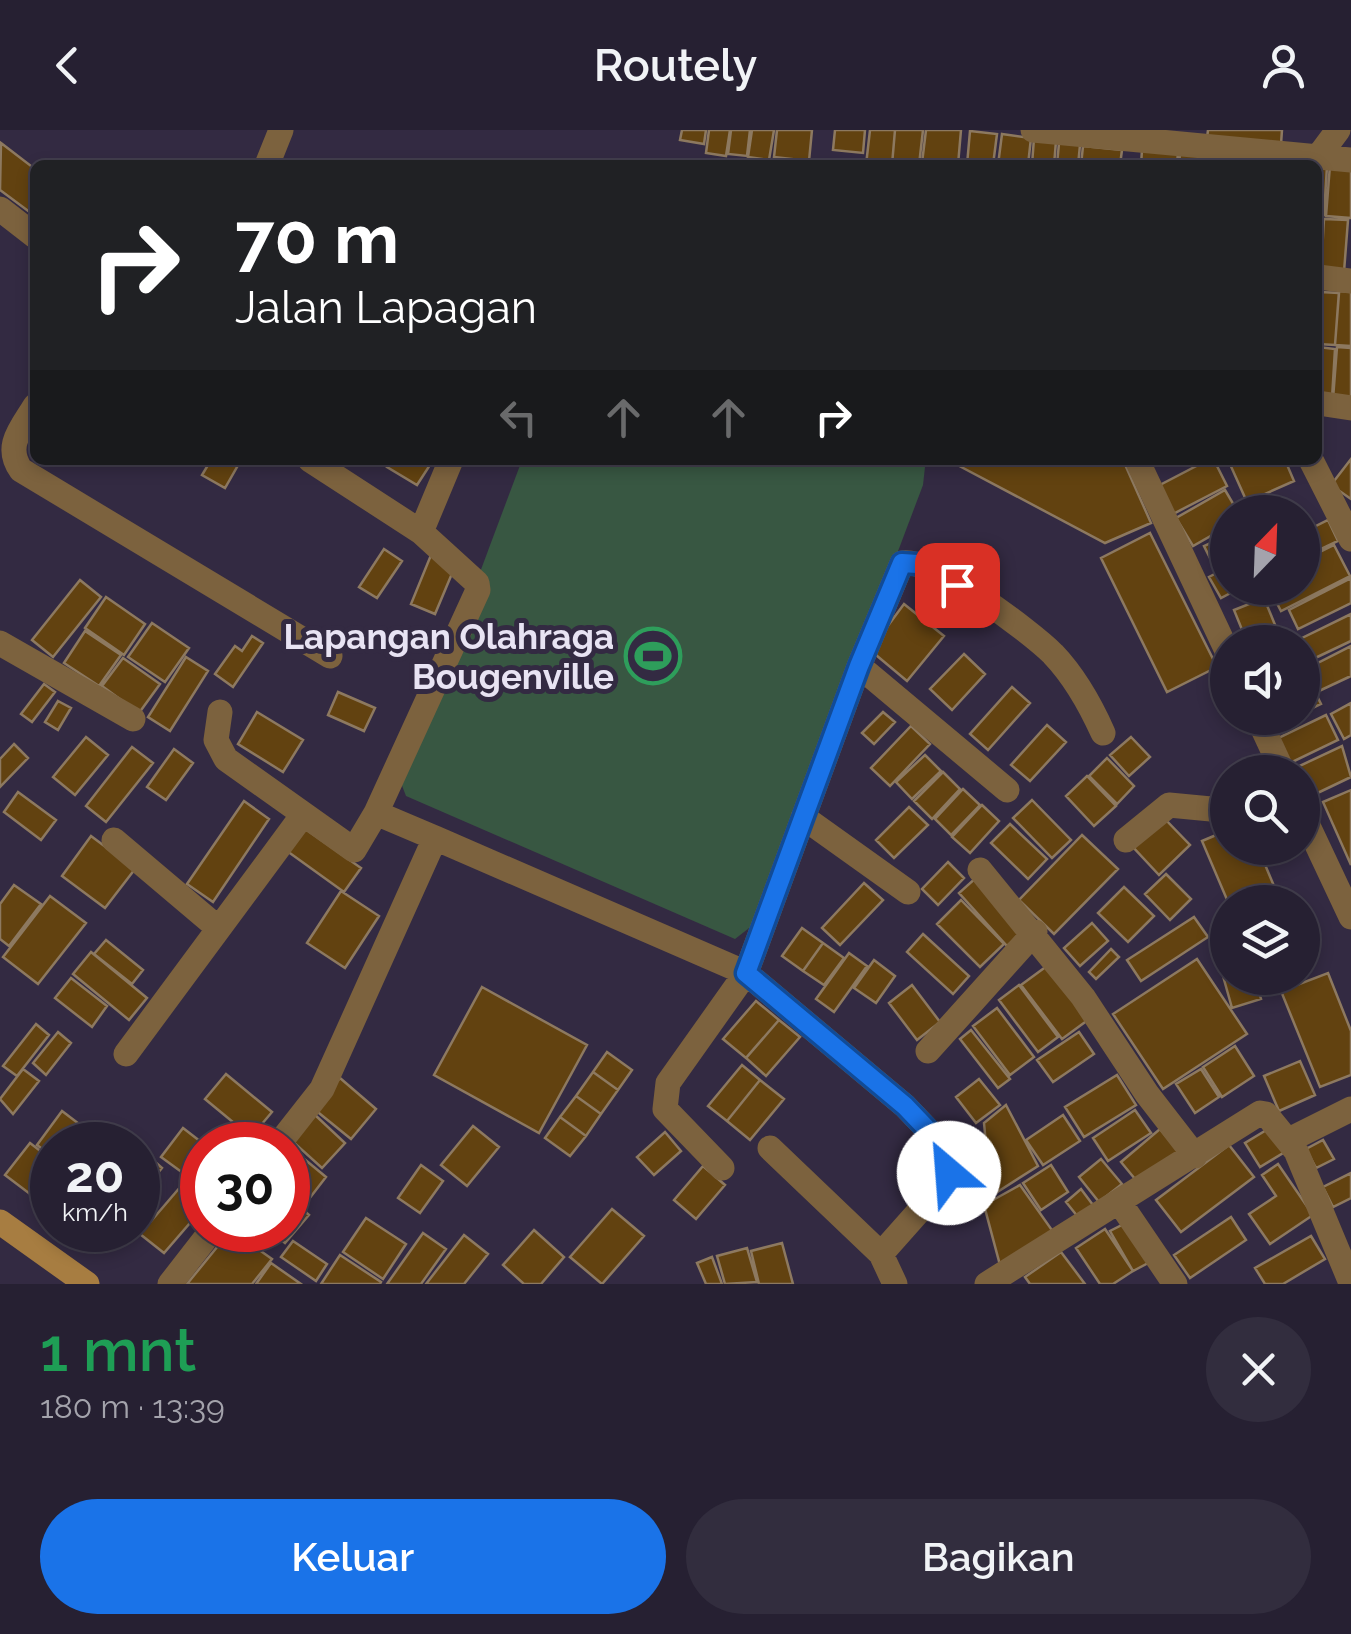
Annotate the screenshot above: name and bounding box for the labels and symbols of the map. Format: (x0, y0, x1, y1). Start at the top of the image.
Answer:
north arrow (1210, 495, 1320, 605)
pin (915, 543, 1000, 628)
place label: Lapangan Olahraga Bougenville (284, 616, 614, 697)
sports icon: Lapangan Olahraga Bougenville (623, 626, 683, 686)
position arrow (897, 1121, 1001, 1225)
speed limit sign: 30 (180, 1122, 310, 1252)

